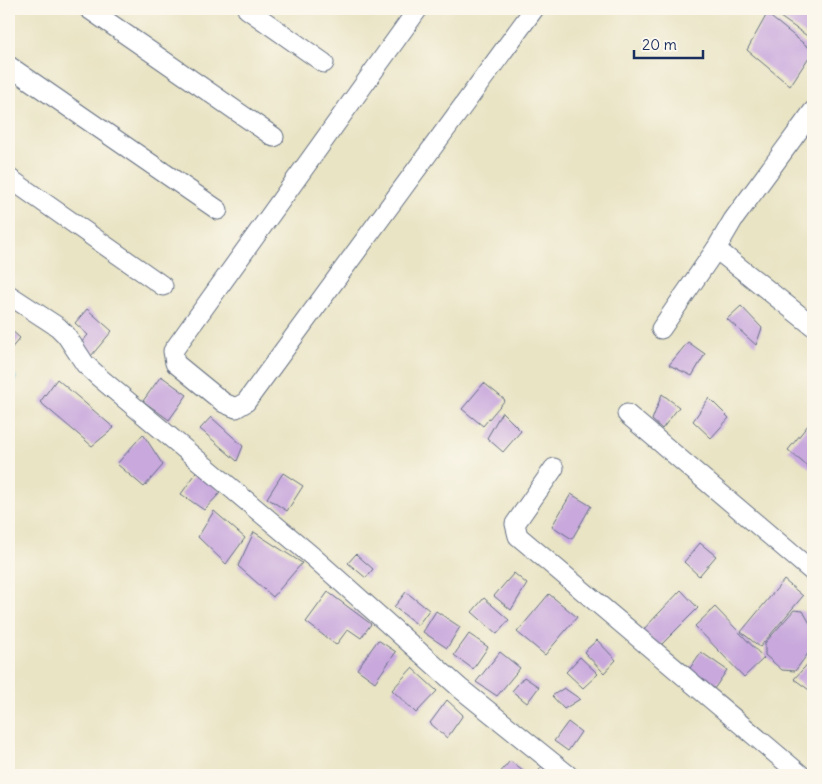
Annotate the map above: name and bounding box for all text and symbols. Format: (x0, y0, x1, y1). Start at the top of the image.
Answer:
scale bar (634, 28, 703, 60)
text: 20 m (642, 35, 677, 54)

